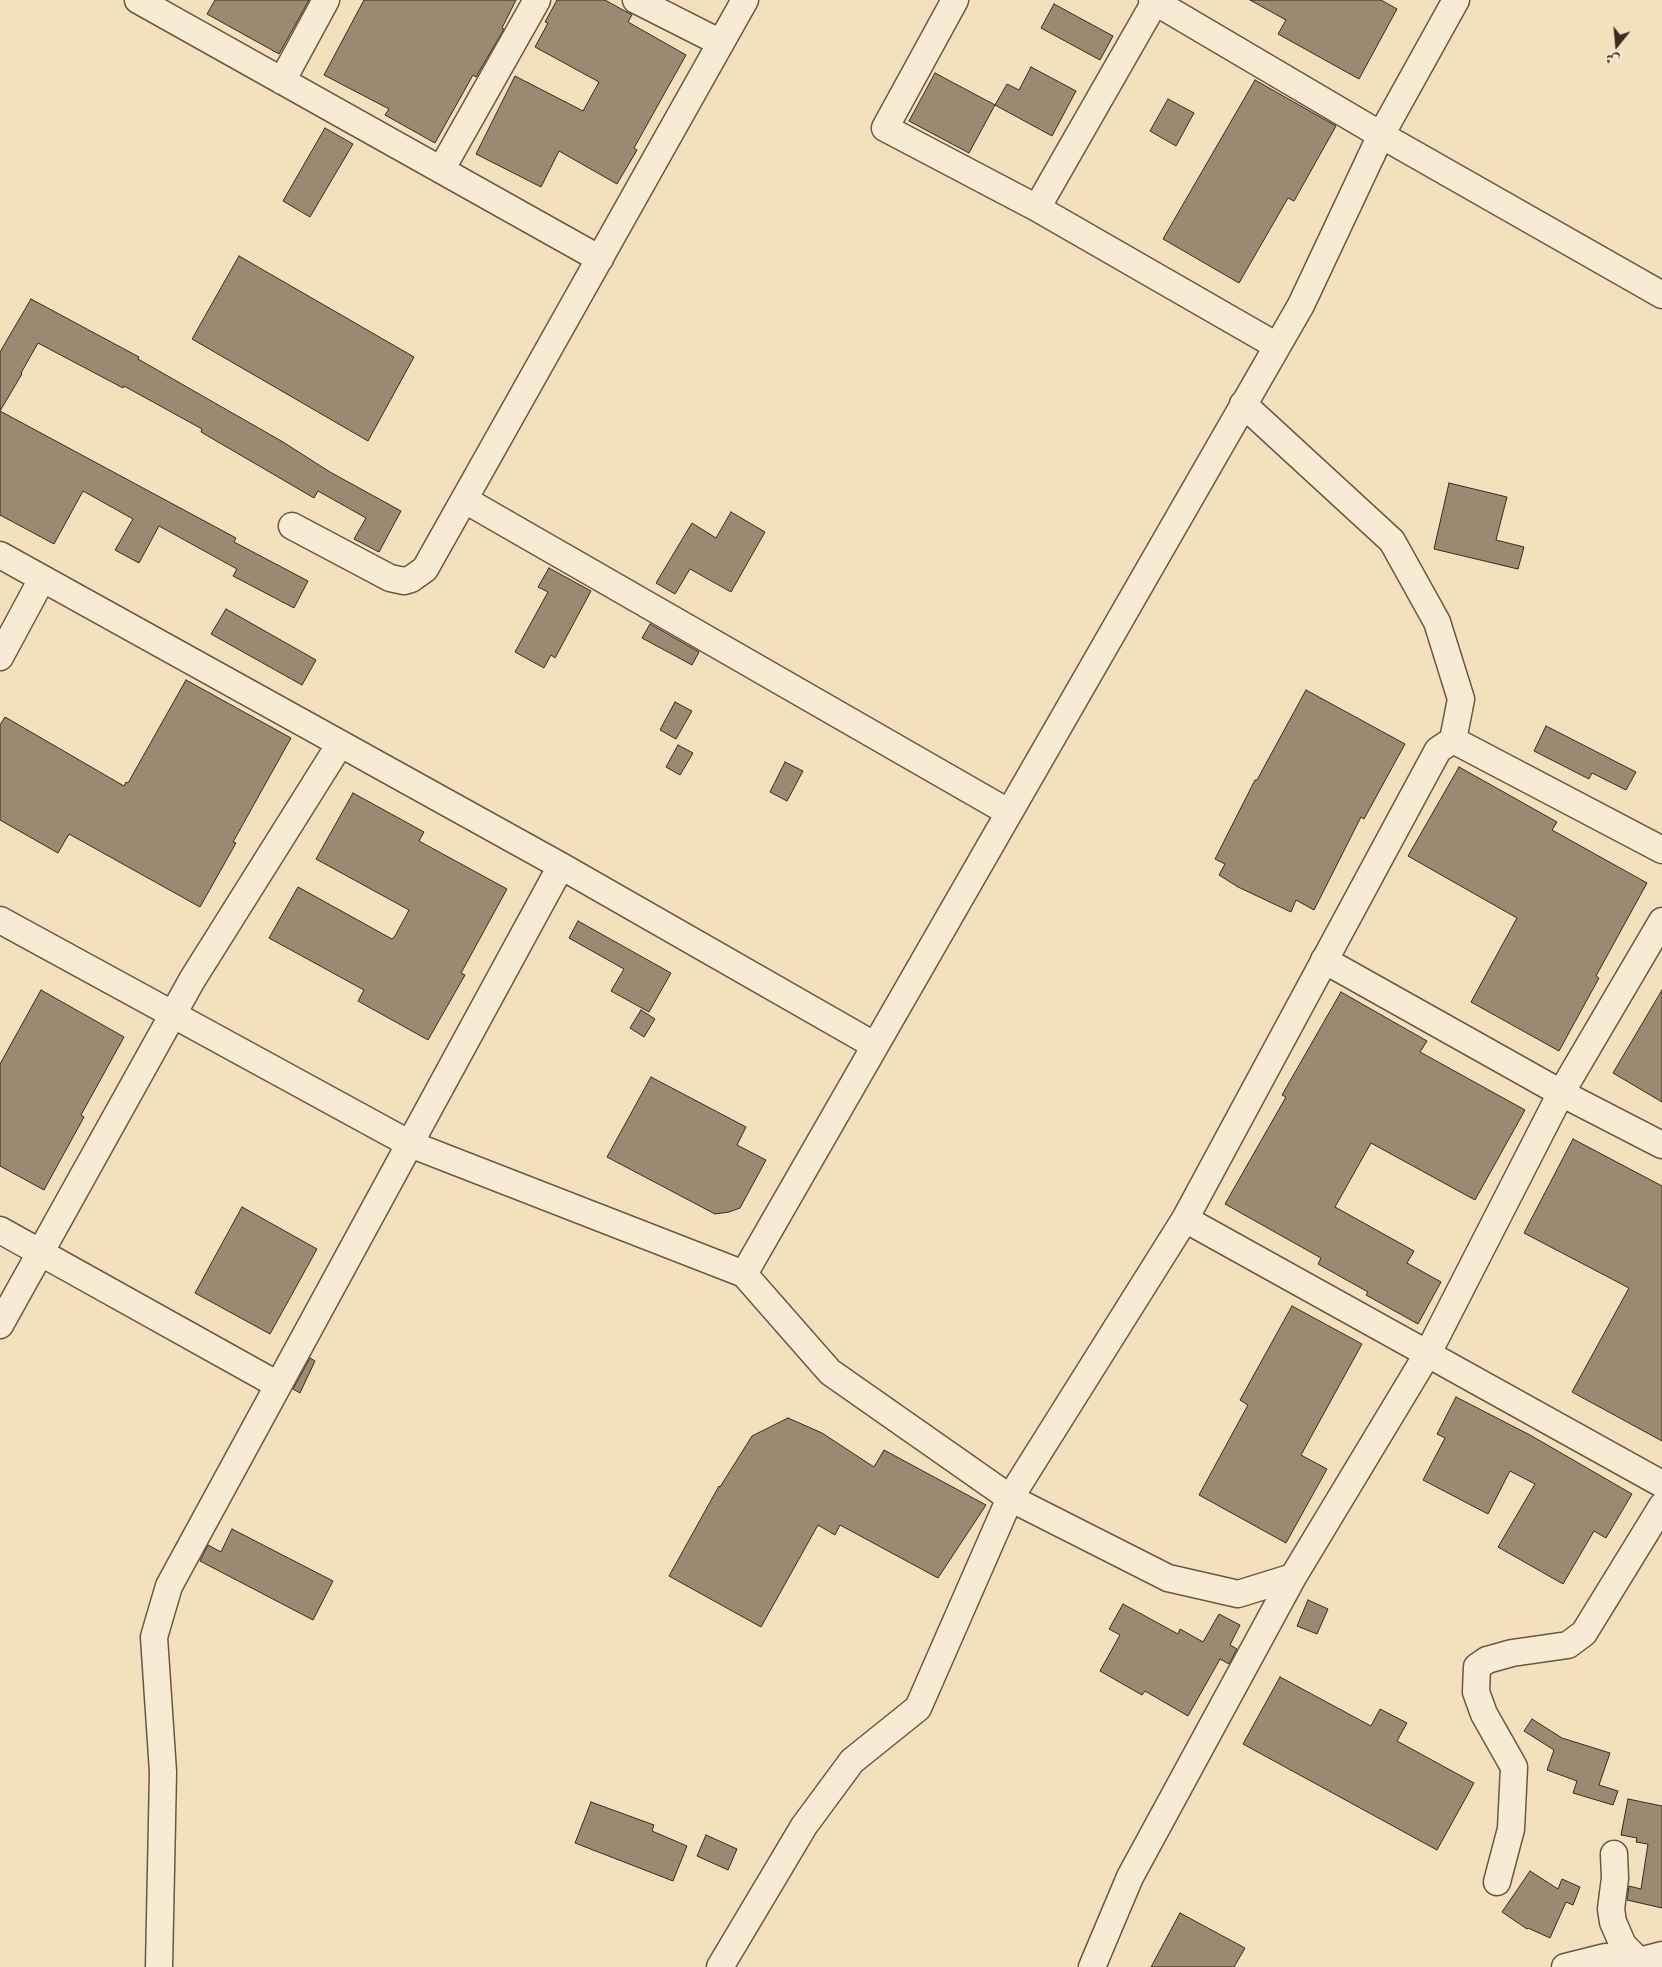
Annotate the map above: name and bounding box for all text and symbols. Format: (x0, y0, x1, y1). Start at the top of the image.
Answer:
north arrow (1592, 20, 1642, 70)
text: ش (1603, 49, 1622, 70)

